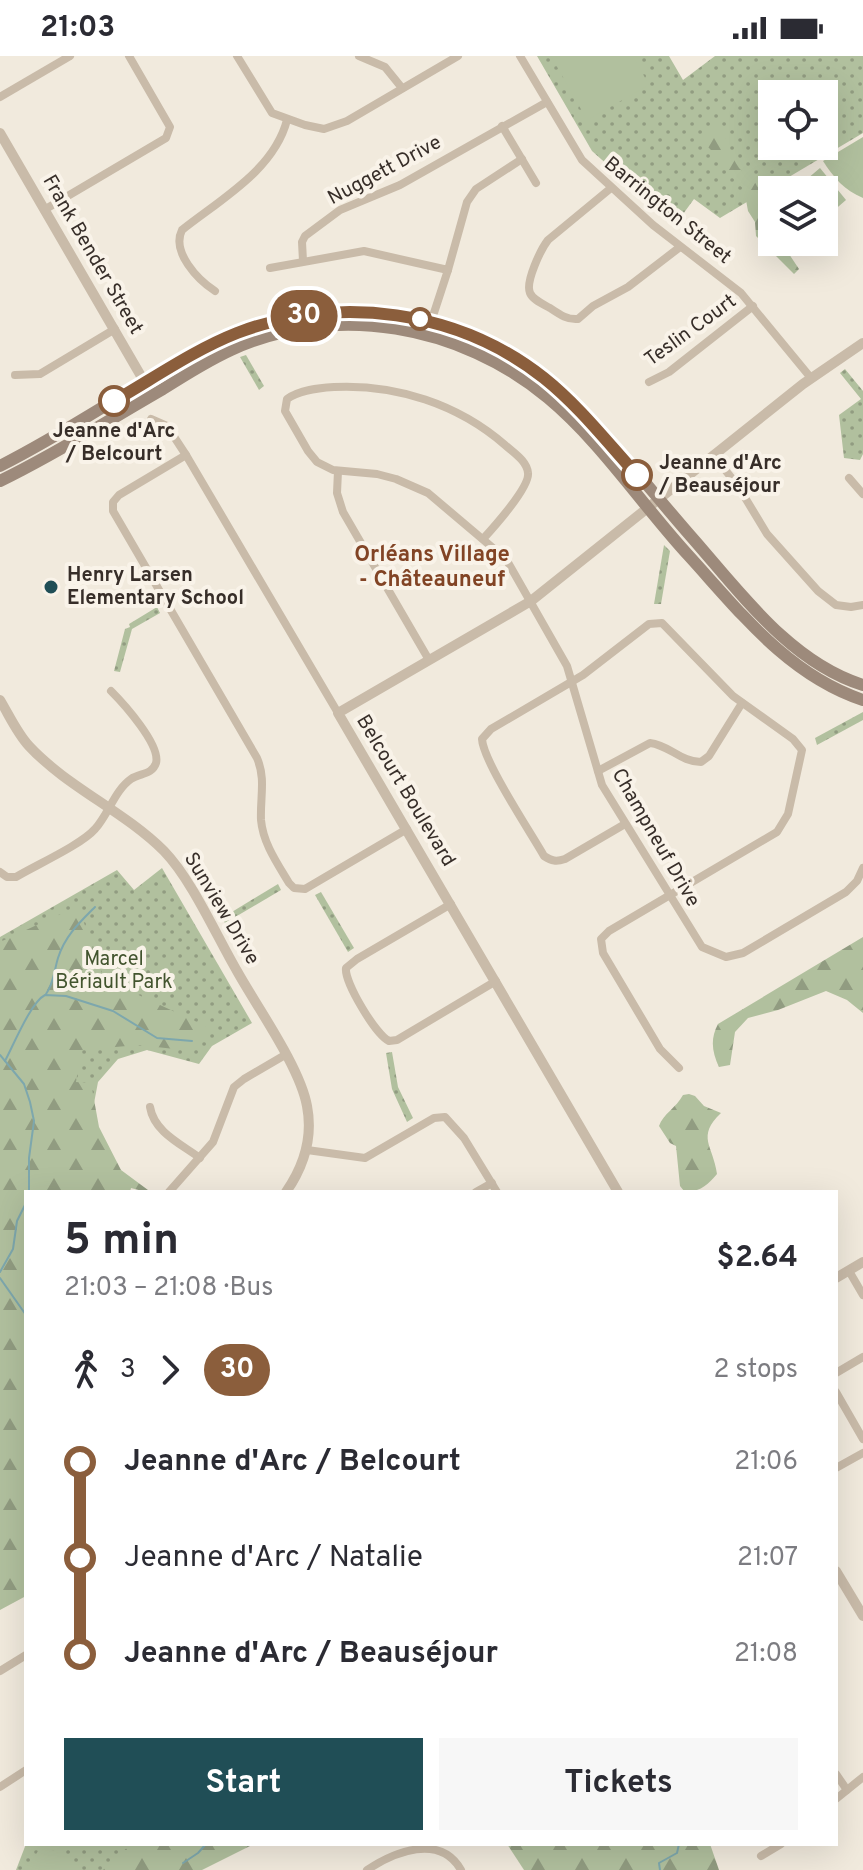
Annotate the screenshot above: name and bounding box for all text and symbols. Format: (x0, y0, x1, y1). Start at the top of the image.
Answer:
text: 21:03 (40, 10, 115, 47)
map controls (758, 80, 838, 256)
button: locate (758, 80, 838, 160)
street label: Nuggett Drive (324, 130, 446, 212)
street label: Barrington Street (598, 152, 736, 270)
street label: Frank Bender Street (36, 171, 148, 339)
button: layers (758, 176, 838, 256)
street label: Teslin Court (640, 289, 742, 373)
line badge: 30 (268, 290, 340, 342)
text: 30 (287, 298, 321, 334)
unlabelled marker (409, 308, 431, 330)
marker: Jeanne d'Arc / Belcourt (99, 386, 129, 416)
place label: Jeanne d'Arc / Belcourt (53, 419, 175, 468)
place label: Jeanne d'Arc / Beauséjour (658, 451, 782, 500)
marker: Jeanne d'Arc / Beauséjour (622, 460, 652, 490)
district label: Orléans Village - Châteauneuf (354, 542, 510, 594)
place label: Henry Larsen Elementary School (67, 563, 244, 612)
marker: Henry Larsen Elementary School (42, 578, 60, 596)
street label: Belcourt Boulevard (349, 710, 461, 872)
street label: Champneuf Drive (605, 764, 705, 912)
street label: Sunview Drive (177, 848, 265, 970)
park label: Marcel Bériault Park (55, 947, 173, 996)
text: 5 min (64, 1214, 179, 1270)
text: $2.64 (717, 1240, 798, 1277)
text: 21:03 – 21:08 · Bus (64, 1272, 273, 1305)
icon: walk (64, 1348, 108, 1392)
icon: forward (148, 1348, 192, 1392)
text: 30 (220, 1352, 254, 1388)
text: 3 (120, 1354, 136, 1387)
text: 2 stops (713, 1354, 798, 1387)
text: Jeanne d'Arc / Belcourt (124, 1444, 461, 1481)
text: 21:06 (734, 1446, 798, 1479)
text: Jeanne d'Arc / Natalie (124, 1540, 423, 1577)
text: 21:07 (737, 1542, 798, 1575)
text: Jeanne d'Arc / Beauséjour (124, 1636, 498, 1673)
text: 21:08 (734, 1638, 798, 1671)
button: Start (64, 1738, 423, 1830)
button: Tickets (439, 1738, 798, 1830)

